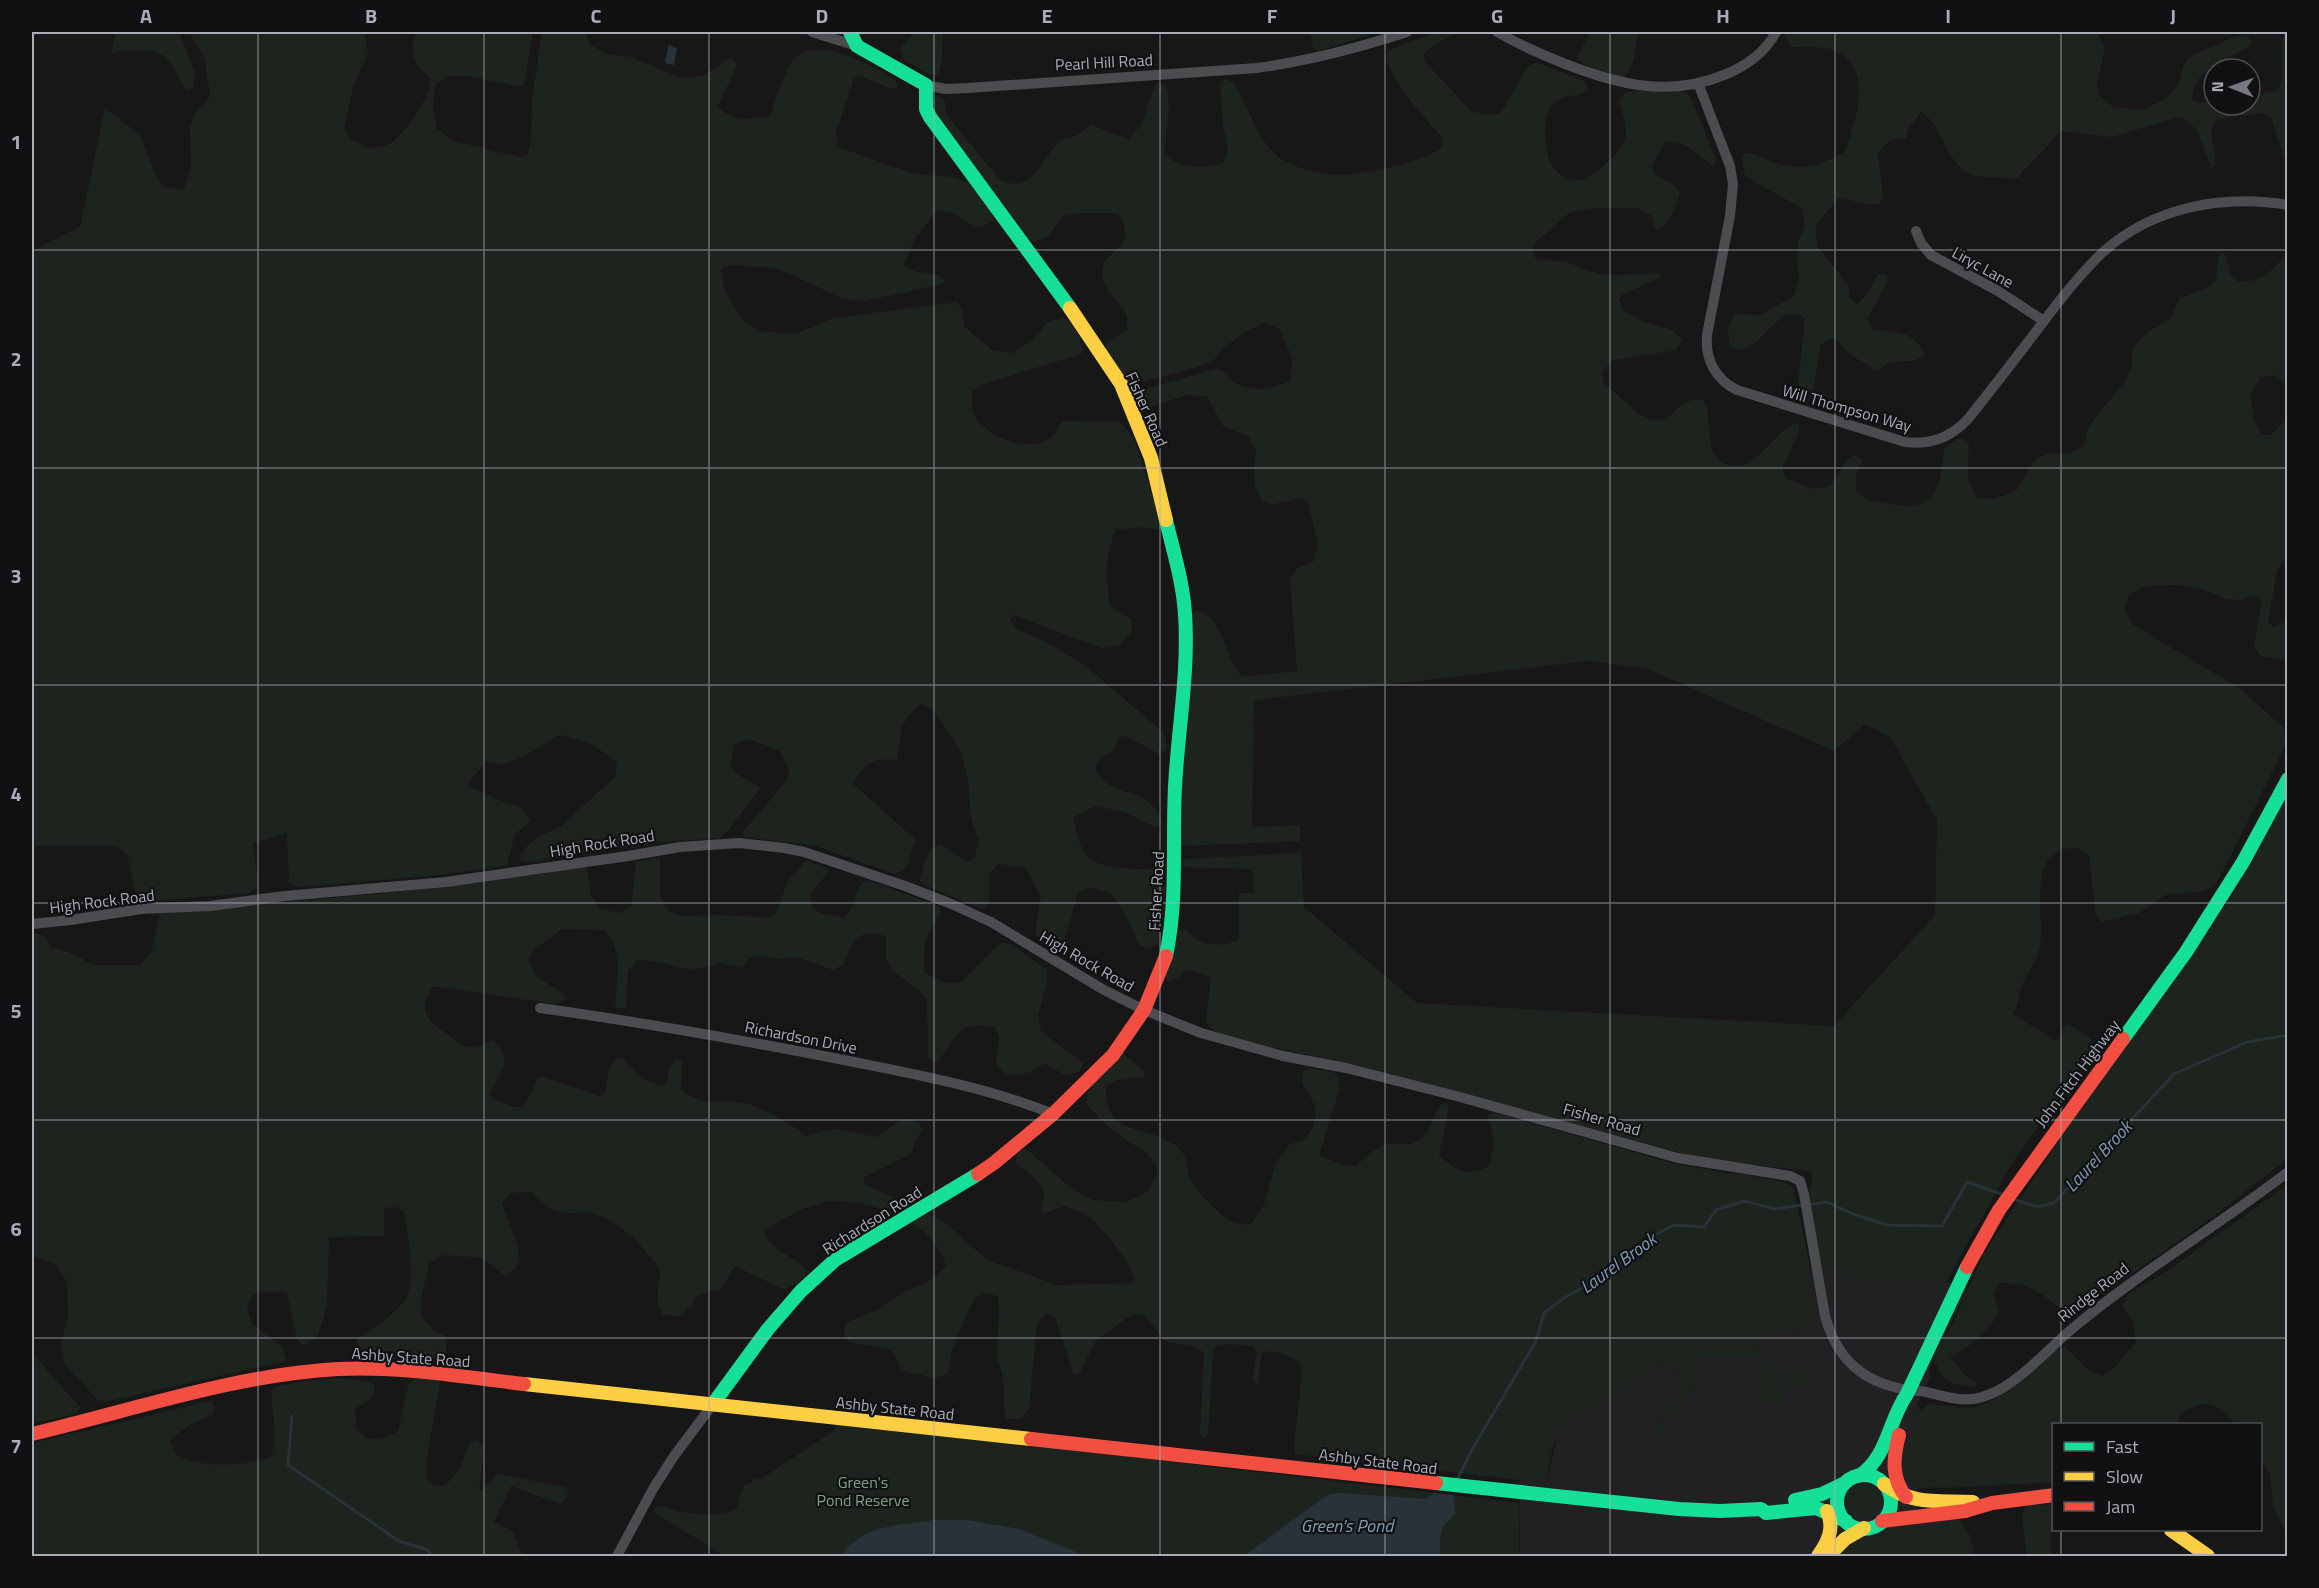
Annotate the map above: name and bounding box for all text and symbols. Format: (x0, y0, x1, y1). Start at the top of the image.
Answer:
text: A (140, 0, 152, 31)
text: B (365, 0, 377, 31)
text: C (591, 0, 602, 31)
text: D (816, 0, 828, 31)
text: E (1041, 0, 1053, 31)
text: F (1267, 0, 1278, 31)
text: G (1491, 0, 1503, 31)
text: H (1716, 0, 1730, 31)
text: I (1945, 0, 1951, 31)
text: J (2170, 0, 2176, 31)
street label: Pearl Hill Road (1054, 47, 1154, 77)
north arrow (2202, 57, 2262, 117)
text: N (2205, 81, 2229, 92)
text: 1 (10, 126, 22, 157)
street label: Liryc Lane (1948, 240, 2018, 294)
text: 2 (10, 343, 22, 374)
street label: Fisher Road (1120, 368, 1174, 450)
street label: Will Thompson Way (1780, 378, 1915, 438)
text: 3 (10, 560, 22, 591)
text: 4 (10, 778, 22, 809)
street label: High Rock Road (548, 823, 656, 863)
street label: Fisher Road (1142, 851, 1170, 931)
street label: High Rock Road (48, 883, 156, 919)
street label: High Rock Road (1035, 924, 1139, 998)
text: 5 (10, 995, 22, 1026)
street label: Richardson Drive (743, 1014, 859, 1060)
street label: John Fitch Highway (2029, 1014, 2126, 1132)
street label: Fisher Road (1560, 1096, 1644, 1142)
water label: Laurel Brook (2058, 1113, 2140, 1198)
street label: Richardson Road (818, 1180, 926, 1260)
text: 6 (10, 1213, 22, 1244)
water label: Laurel Brook (1574, 1225, 1663, 1300)
street label: Rindge Road (2052, 1256, 2134, 1328)
street label: Ashby State Road (351, 1341, 471, 1373)
street label: Ashby State Road (835, 1390, 955, 1426)
legend (2052, 1423, 2262, 1531)
text: 7 (10, 1430, 22, 1461)
text: Fast (2106, 1433, 2139, 1460)
street label: Ashby State Road (1317, 1442, 1439, 1480)
text: Slow (2106, 1463, 2143, 1490)
park label: Green's Pond Reserve (817, 1470, 909, 1512)
text: Jam (2106, 1493, 2135, 1520)
water label: Green's Pond (1301, 1512, 1395, 1539)

